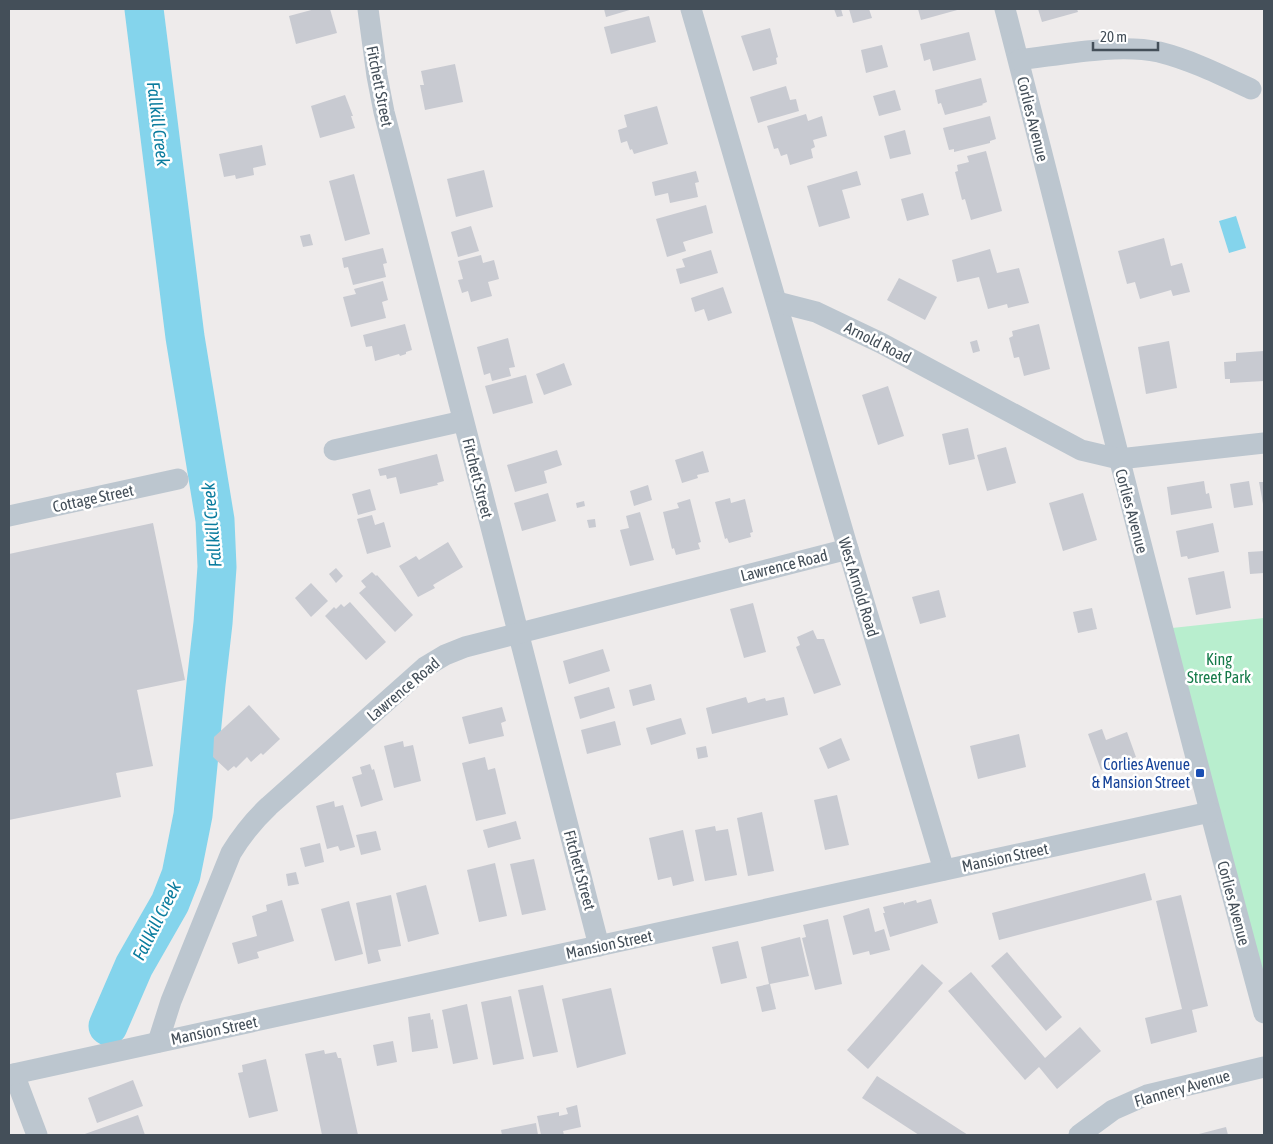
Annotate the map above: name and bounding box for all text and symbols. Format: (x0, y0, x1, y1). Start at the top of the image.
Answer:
scale bar (1093, 20, 1158, 52)
text: 20 m (1100, 28, 1127, 45)
street label: Fitchett Street (363, 44, 397, 128)
street label: Corlies Avenue (1014, 75, 1052, 163)
water label: Fallkill Creek (143, 80, 174, 169)
street label: Arnold Road (842, 318, 914, 366)
street label: Fitchett Street (459, 436, 497, 520)
street label: Corlies Avenue (1112, 467, 1152, 555)
street label: Cottage Street (51, 481, 136, 516)
water label: Fallkill Creek (197, 481, 226, 568)
street label: West Arnold Road (835, 535, 883, 639)
street label: Lawrence Road (739, 546, 829, 584)
park label: King Street Park (1187, 650, 1251, 686)
street label: Lawrence Road (363, 654, 443, 724)
place label: Corlies Avenue & Mansion Street (1092, 755, 1190, 791)
marker: Corlies Avenue & Mansion Street (1194, 767, 1206, 779)
street label: Fitchett Street (561, 828, 599, 912)
street label: Mansion Street (960, 839, 1050, 875)
street label: Corlies Avenue (1214, 859, 1254, 947)
water label: Fallkill Creek (128, 877, 186, 963)
street label: Mansion Street (564, 926, 654, 962)
street label: Mansion Street (169, 1012, 259, 1048)
street label: Flannery Avenue (1132, 1066, 1232, 1111)

